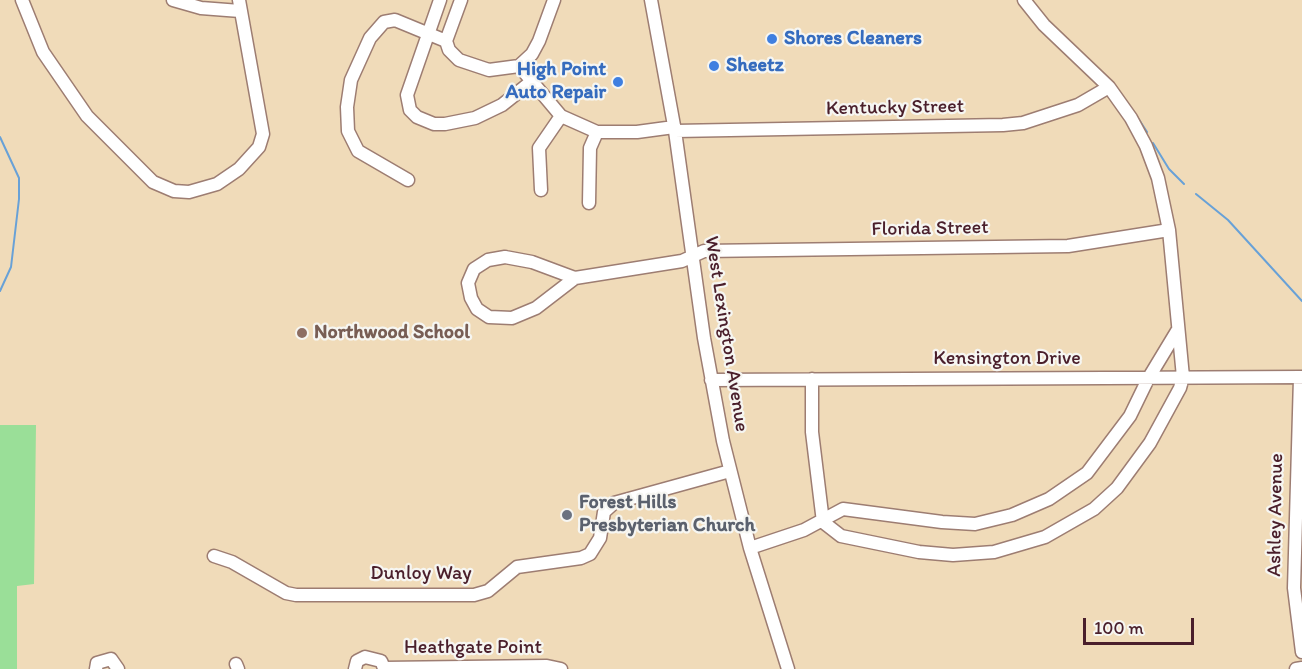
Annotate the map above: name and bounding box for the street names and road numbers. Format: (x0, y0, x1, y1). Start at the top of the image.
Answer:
street label: Kentucky Street (826, 95, 964, 121)
street label: Florida Street (871, 216, 989, 242)
street label: West Lexington Avenue (699, 234, 753, 434)
street label: Kensington Drive (933, 347, 1081, 371)
street label: Ashley Avenue (1263, 453, 1289, 577)
street label: Dunloy Way (370, 562, 472, 586)
street label: Heathgate Point (404, 636, 542, 660)

